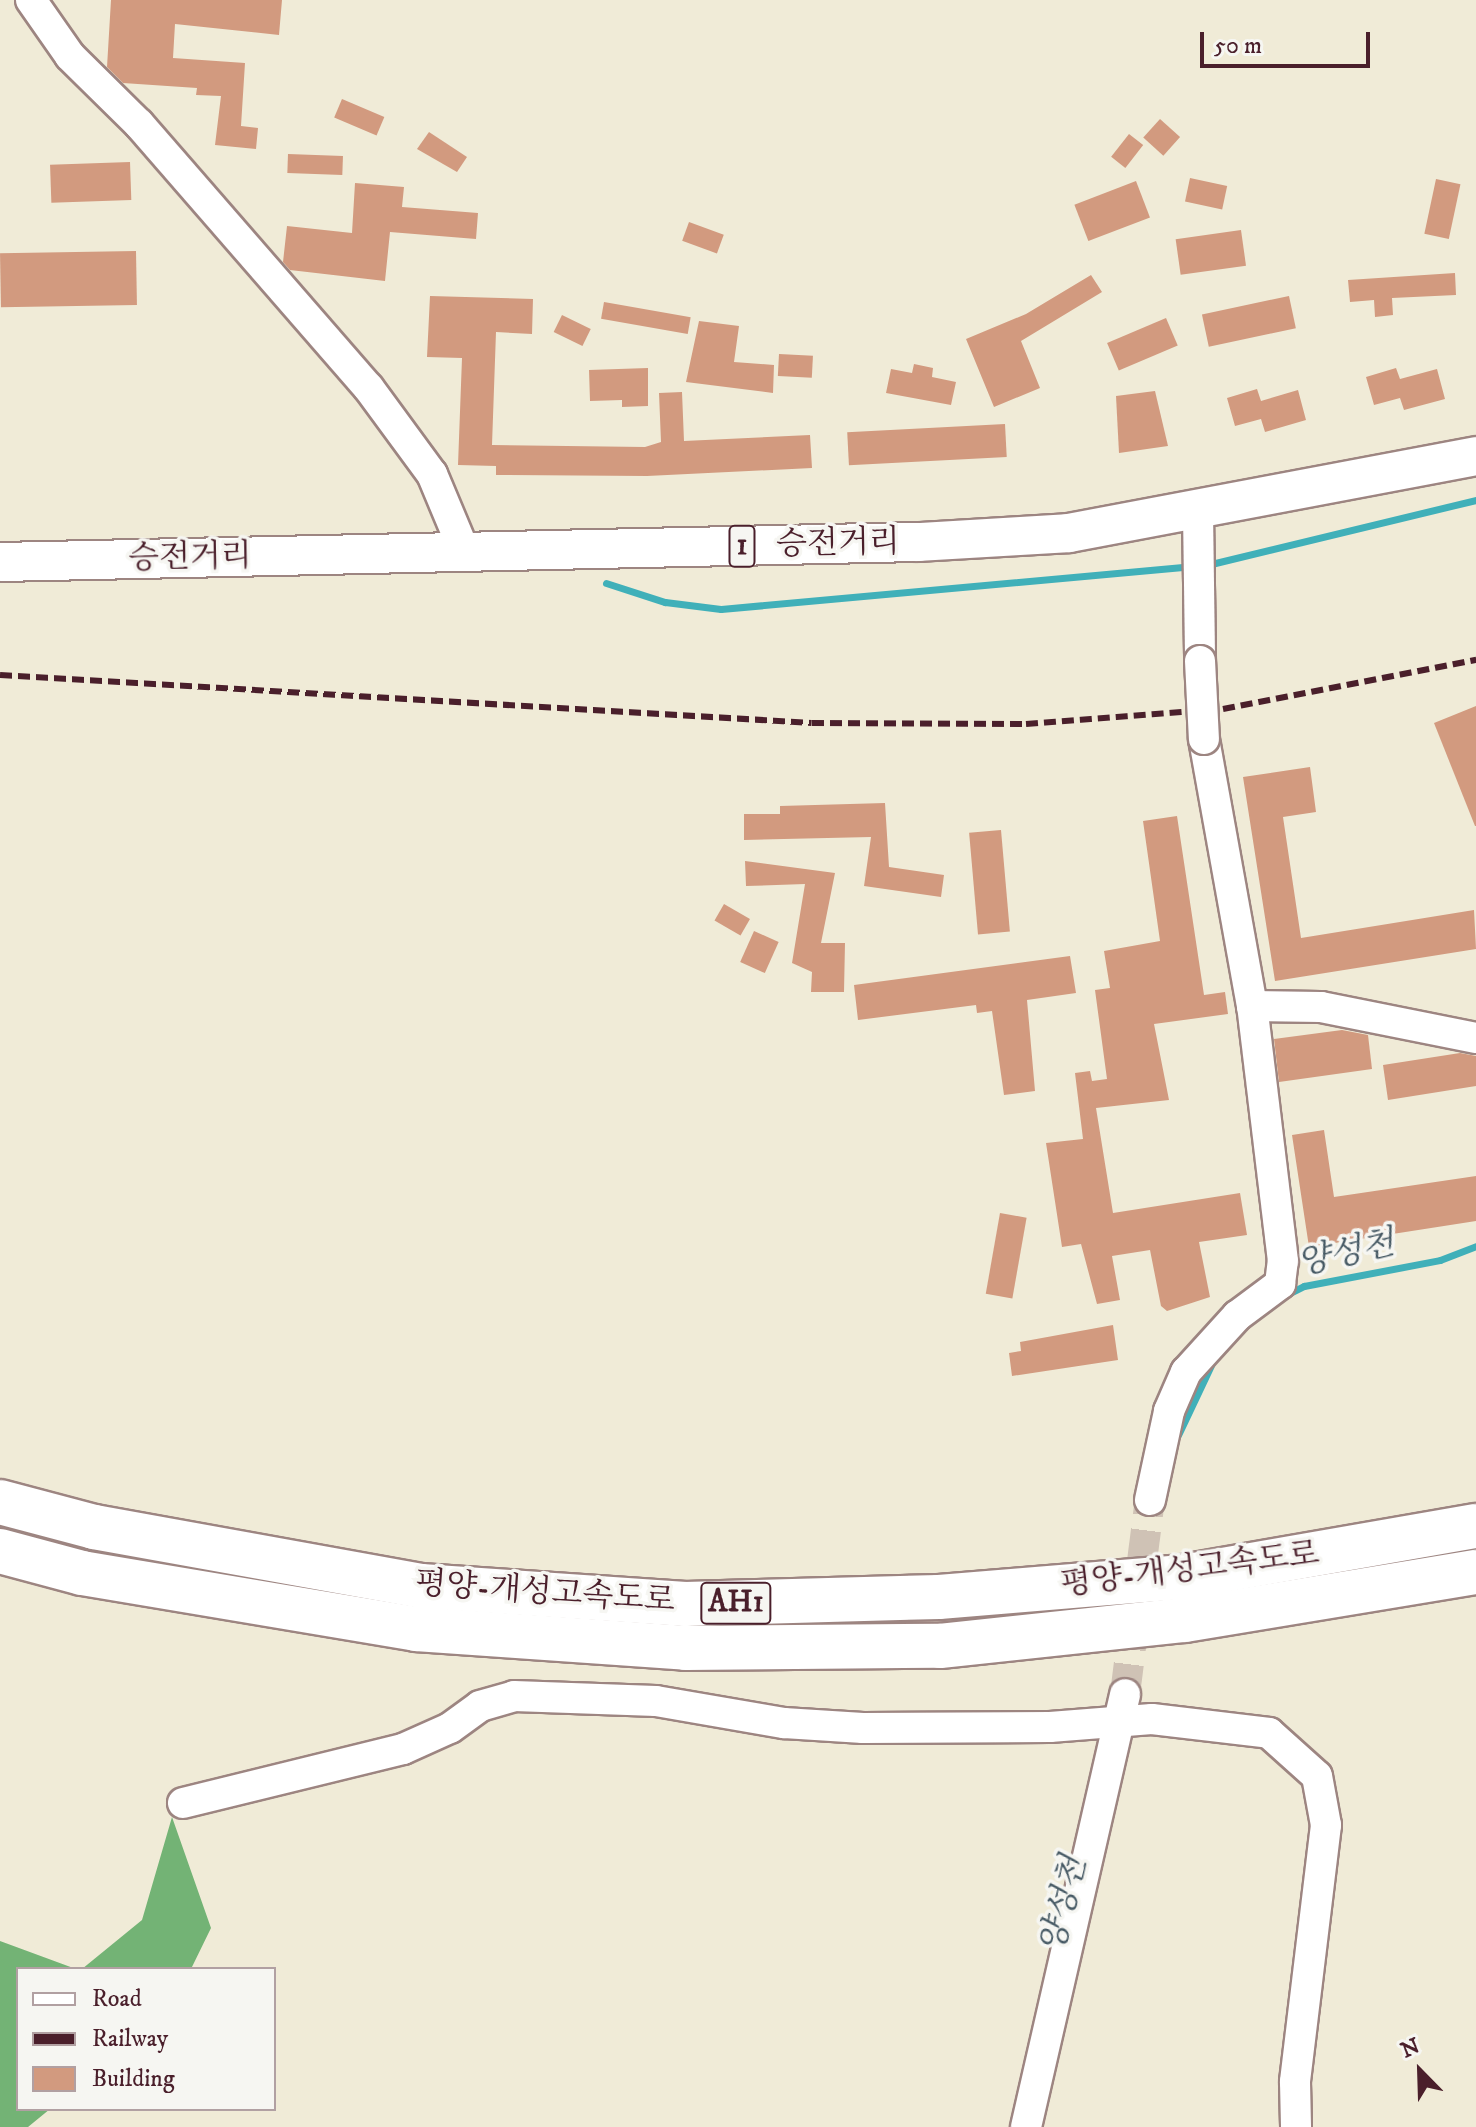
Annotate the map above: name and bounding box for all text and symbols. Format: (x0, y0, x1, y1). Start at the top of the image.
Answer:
scale bar (1204, 16, 1374, 66)
text: 50 m (1214, 31, 1262, 61)
road number: 1 (728, 520, 756, 572)
street label: 승전거리 (776, 524, 900, 564)
street label: 승전거리 (128, 538, 252, 578)
water label: 양성천 (1293, 1223, 1399, 1285)
street label: 평양-개성고속도로 (1058, 1535, 1322, 1605)
street label: 평양-개성고속도로 (414, 1565, 676, 1621)
road number: AH1 (700, 1577, 772, 1629)
water label: 양성천 (1032, 1852, 1096, 1958)
legend (16, 1967, 276, 2111)
text: Road (92, 1984, 142, 2014)
text: Railway (92, 2024, 168, 2054)
north arrow (1380, 2031, 1460, 2111)
text: N (1397, 2032, 1424, 2064)
text: Building (92, 2064, 175, 2094)

